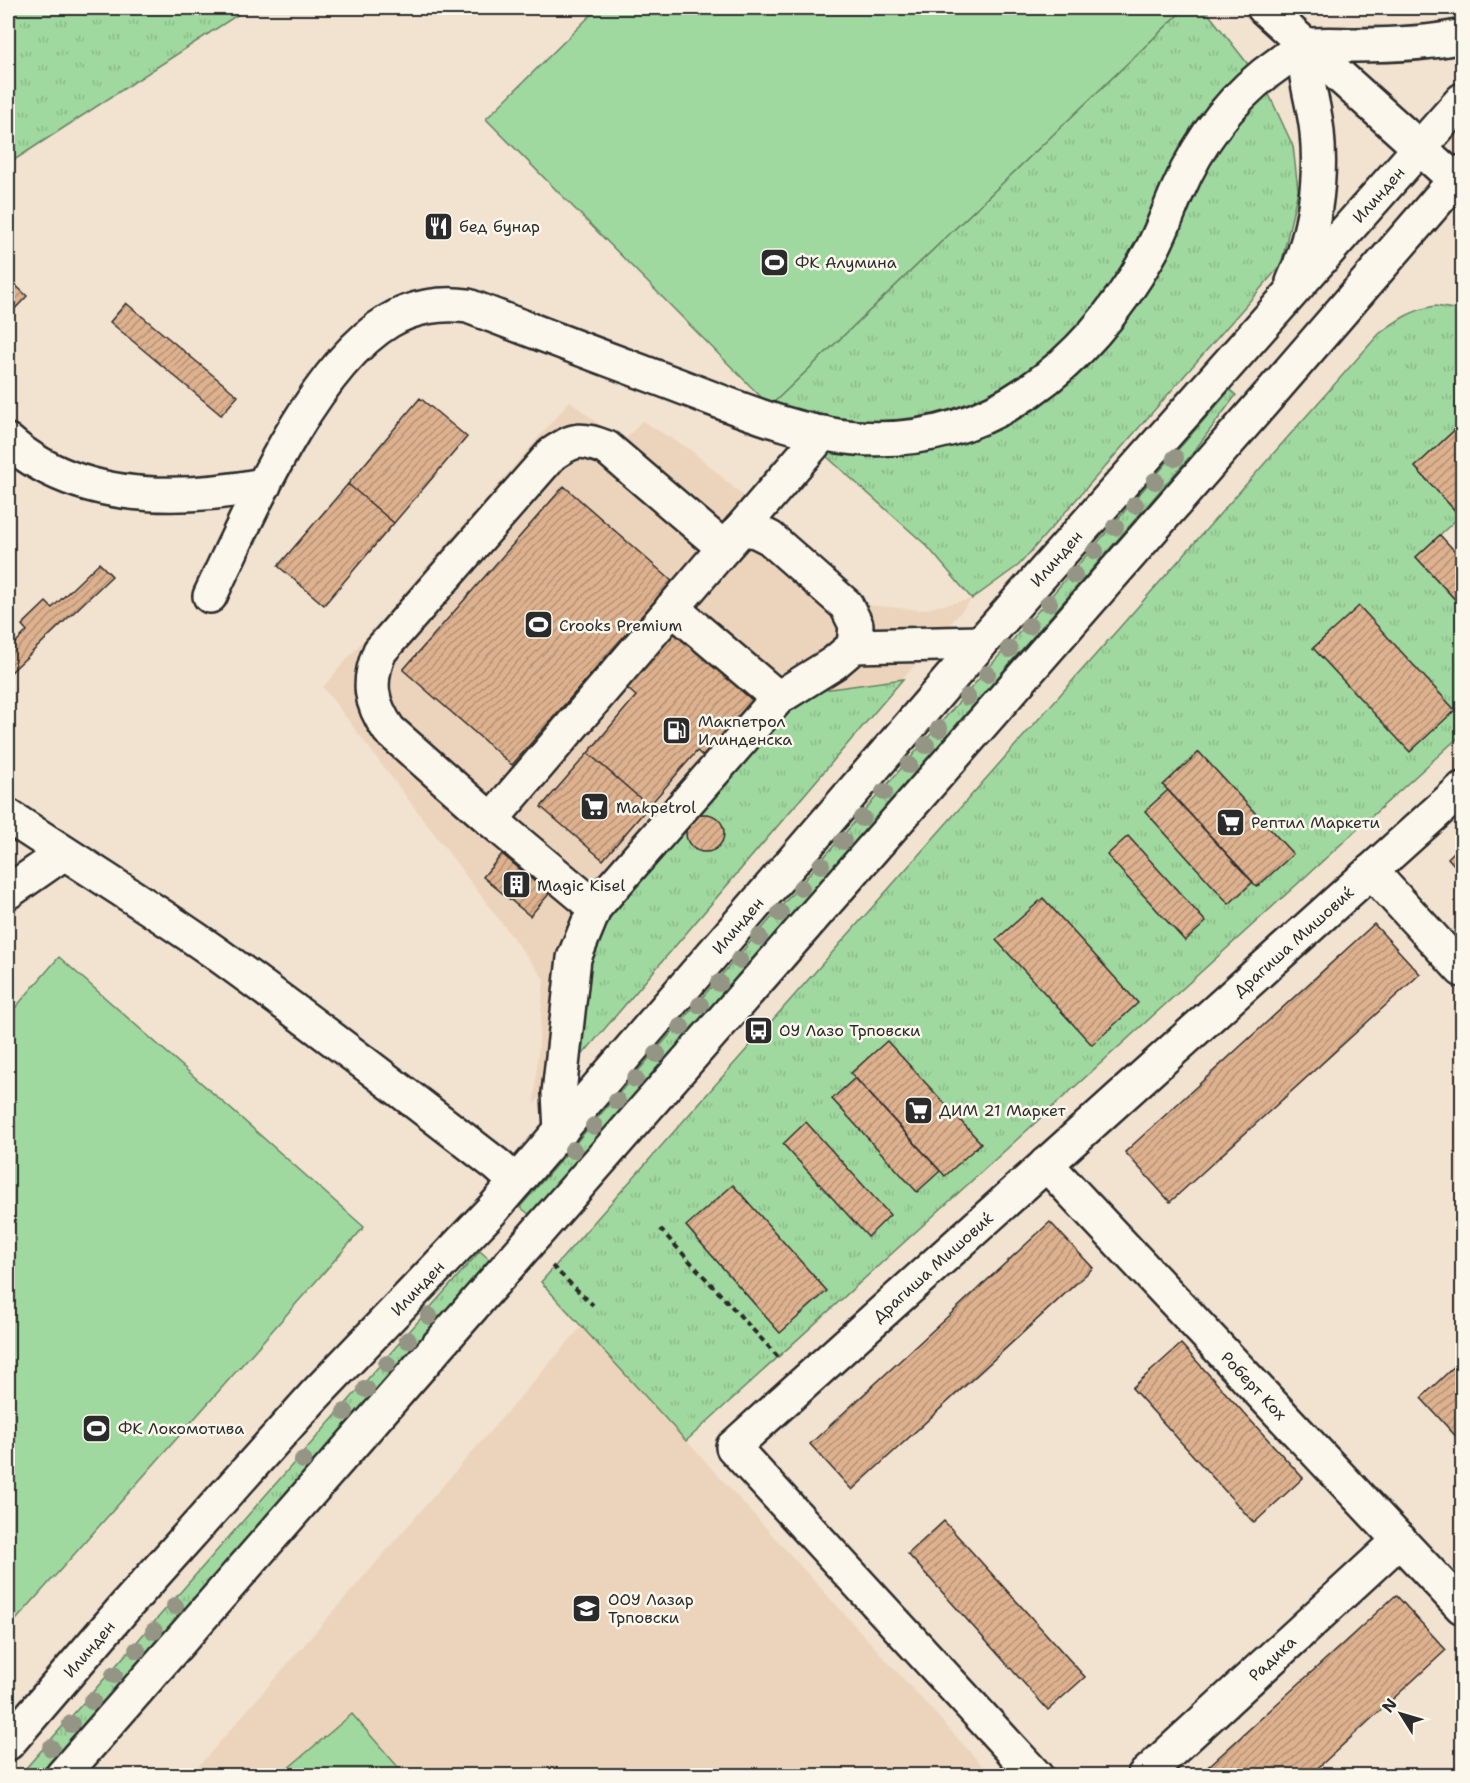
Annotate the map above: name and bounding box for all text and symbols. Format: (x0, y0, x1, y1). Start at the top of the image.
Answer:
street label: Илинден (1348, 162, 1409, 227)
restaurant icon: бед бунар (422, 210, 454, 242)
place label: бед бунар (459, 216, 540, 237)
sports icon: ФК Алумина (758, 246, 790, 278)
place label: ФК Алумина (795, 252, 897, 273)
street label: Илинден (1026, 526, 1087, 591)
sports icon: Crooks Premium (522, 609, 554, 641)
place label: Crooks Premium (559, 615, 682, 636)
place label: Макпетрол Илинденска (698, 711, 792, 750)
fuel station icon: Макпетрол Илинденска (661, 714, 693, 746)
supermarket icon: Makpetrol (579, 791, 611, 823)
place label: Makpetrol (616, 797, 696, 818)
supermarket icon: Рептил Маркети (1214, 806, 1246, 838)
place label: Рептил Маркети (1251, 812, 1380, 833)
building icon: Magic Kisel (500, 869, 532, 901)
place label: Magic Kisel (537, 875, 626, 896)
street label: Драгиша Мишовиќ (1229, 882, 1358, 1001)
street label: Илинден (708, 893, 768, 958)
bus stop icon: ОУ Лазо Трповски (742, 1014, 774, 1046)
place label: ОУ Лазо Трповски (779, 1020, 921, 1041)
supermarket icon: ДИМ 21 Маркет (902, 1094, 934, 1126)
place label: ДИМ 21 Маркет (939, 1100, 1067, 1121)
street label: Драгиша Мишовиќ (868, 1207, 998, 1327)
street label: Илинден (386, 1256, 449, 1320)
street label: Роберт Кох (1216, 1347, 1291, 1425)
sports icon: ФК Локомотива (81, 1412, 113, 1444)
place label: ФК Локомотива (118, 1418, 244, 1439)
place label: ООУ Лазар Трповски (608, 1589, 694, 1628)
school or university icon: ООУ Лазар Трповски (571, 1592, 603, 1624)
street label: Илинден (59, 1616, 119, 1682)
street label: Радика (1244, 1631, 1301, 1686)
north arrow (1371, 1684, 1431, 1744)
text: N (1377, 1694, 1402, 1717)

